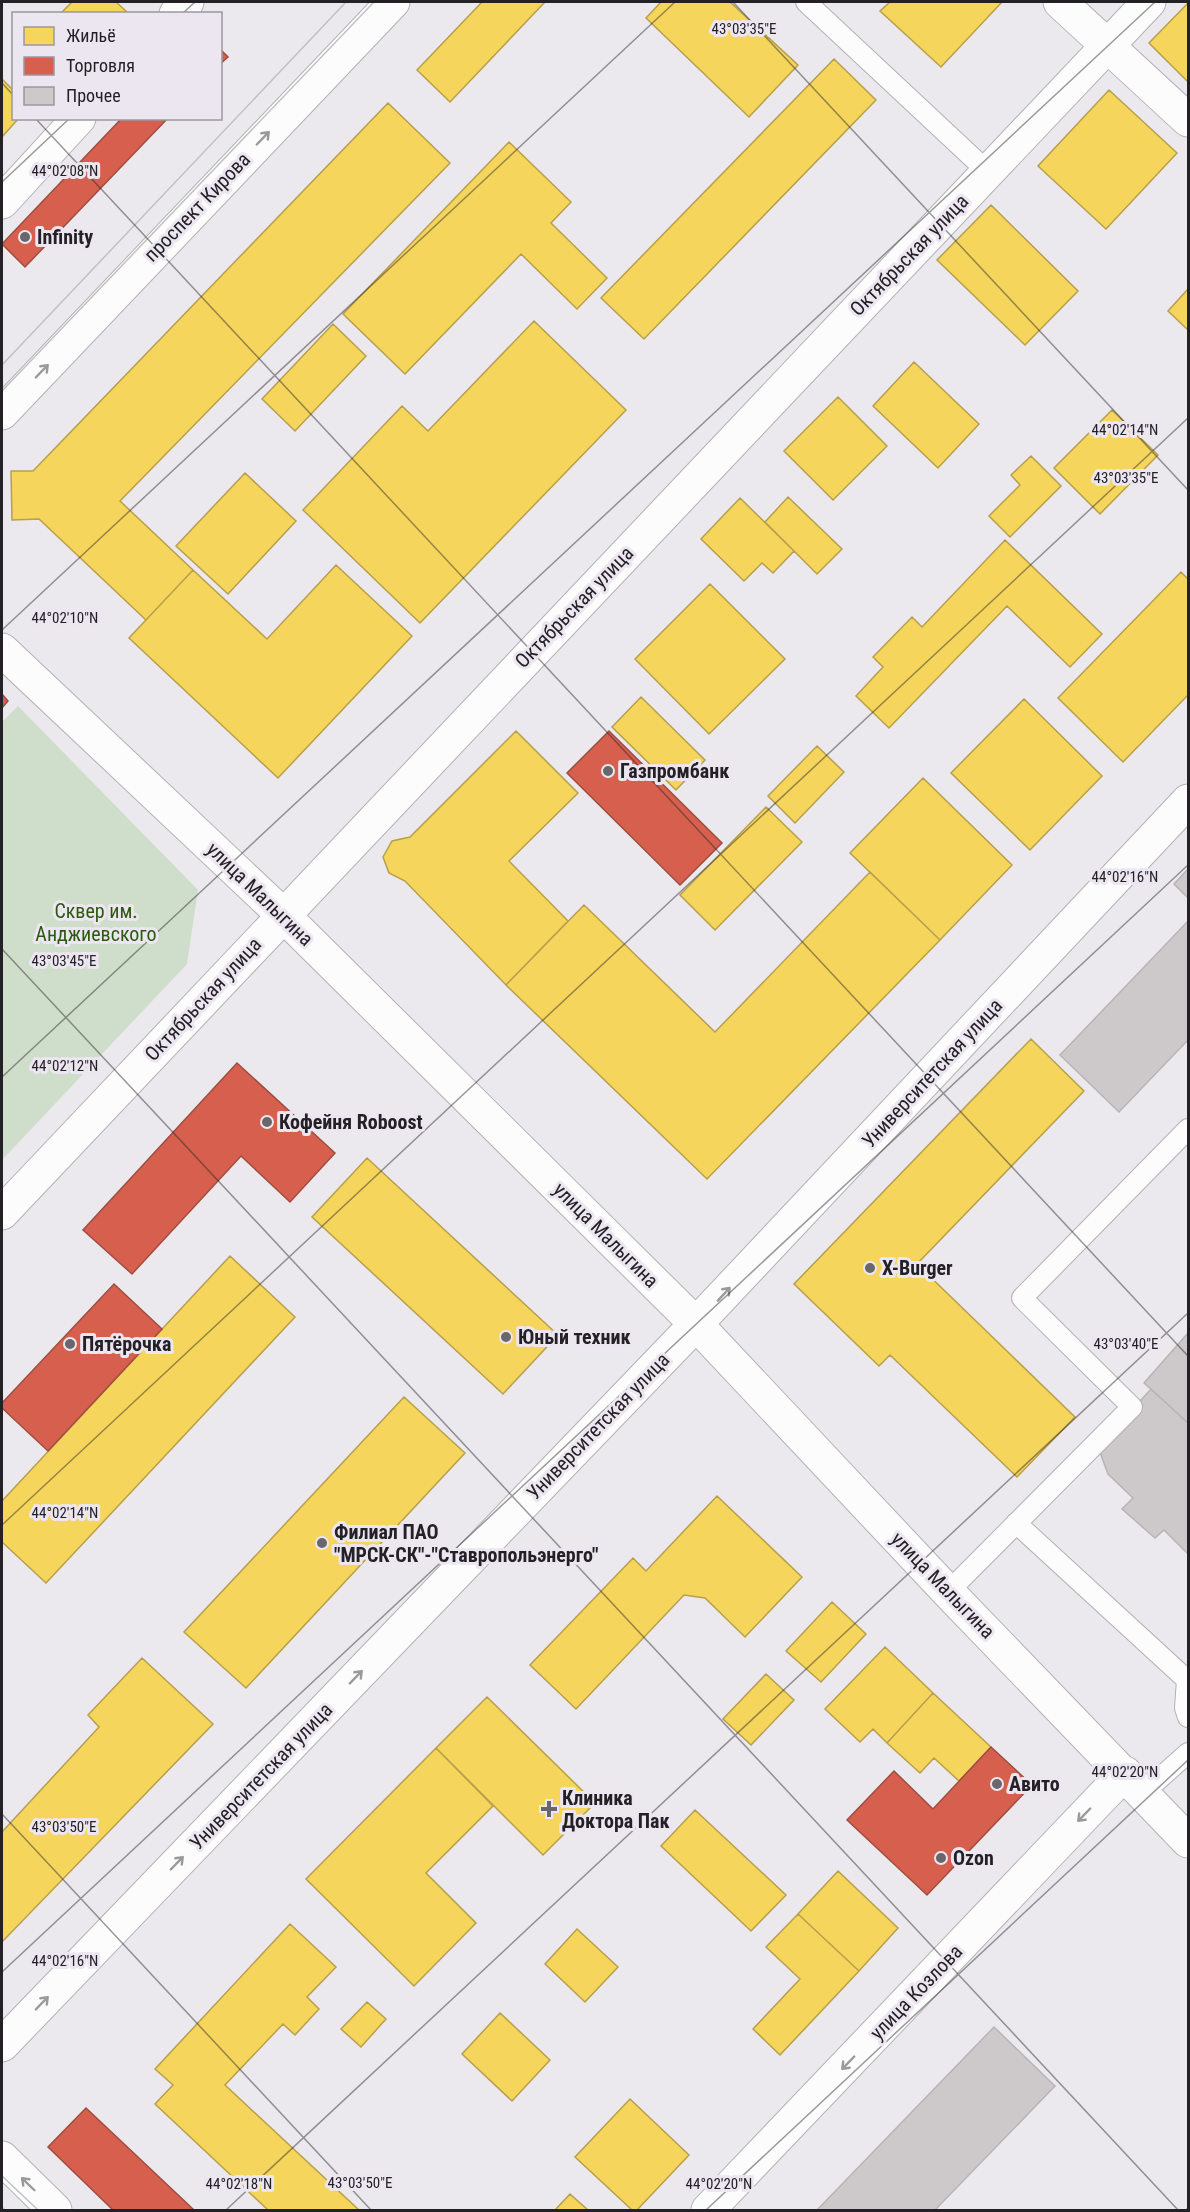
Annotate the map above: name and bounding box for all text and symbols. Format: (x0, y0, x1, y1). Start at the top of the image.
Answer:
legend (12, 12, 222, 120)
text: 43°03'35"E (712, 20, 776, 38)
text: Жильё (66, 25, 116, 46)
text: Торговля (66, 55, 135, 76)
text: Прочее (66, 85, 121, 106)
one-way arrow (256, 131, 270, 146)
street label: проспект Кирова (139, 147, 255, 267)
text: 44°02'08"N (32, 162, 98, 180)
street label: Октябрьская улица (845, 189, 973, 321)
place label: Infinity (37, 225, 93, 249)
marker: Infinity (18, 230, 32, 244)
one-way arrow (35, 363, 49, 378)
text: 44°02'14"N (1092, 421, 1158, 439)
text: 43°03'35"E (1094, 469, 1158, 487)
street label: Октябрьская улица (510, 541, 638, 673)
text: 44°02'10"N (32, 609, 98, 627)
place label: Газпромбанк (620, 759, 729, 783)
marker: Газпромбанк (601, 764, 615, 778)
street label: улица Малыгина (202, 837, 318, 951)
text: 44°02'16"N (1092, 868, 1158, 886)
park label: Сквер им. Анджиевского (35, 899, 157, 946)
street label: Октябрьская улица (140, 932, 266, 1066)
text: 43°03'45"E (32, 952, 96, 970)
street label: Университетская улица (857, 994, 1007, 1152)
text: 44°02'12"N (32, 1057, 98, 1075)
place label: Кофейня Roboost (279, 1110, 423, 1134)
marker: Кофейня Roboost (260, 1115, 274, 1129)
street label: улица Малыгина (548, 1177, 664, 1293)
place label: X-Burger (882, 1256, 953, 1280)
marker: X-Burger (863, 1261, 877, 1275)
one-way arrow (717, 1287, 731, 1302)
place label: Юный техник (518, 1325, 631, 1349)
marker: Юный техник (499, 1330, 513, 1344)
place label: Пятёрочка (82, 1332, 171, 1356)
text: 43°03'40"E (1094, 1335, 1158, 1353)
marker: Пятёрочка (63, 1337, 77, 1351)
street label: Университетская улица (522, 1348, 674, 1504)
text: 44°02'14"N (32, 1504, 98, 1522)
place label: Филиал ПАО "МРСК-СК"-"Ставропольэнерго" (334, 1520, 598, 1567)
street label: улица Малыгина (886, 1527, 1000, 1643)
marker: Филиал ПАО "МРСК-СК"-"Ставропольэнерго" (315, 1536, 329, 1550)
one-way arrow (349, 1669, 363, 1684)
street label: Университетская улица (185, 1698, 337, 1854)
text: 44°02'20"N (1092, 1763, 1158, 1781)
place label: Авито (1009, 1772, 1060, 1796)
marker: Авито (990, 1777, 1004, 1791)
place label: Клиника Доктора Пак (562, 1786, 670, 1833)
marker: Клиника Доктора Пак (540, 1800, 558, 1818)
one-way arrow (1077, 1808, 1091, 1823)
text: 43°03'50"E (32, 1818, 96, 1836)
place label: Ozon (953, 1846, 994, 1870)
marker: Ozon (934, 1851, 948, 1865)
one-way arrow (170, 1855, 185, 1870)
street label: улица Козлова (865, 1939, 967, 2045)
text: 44°02'16"N (32, 1952, 98, 1970)
one-way arrow (35, 1996, 49, 2011)
one-way arrow (841, 2055, 856, 2070)
text: 43°03'50"E (328, 2174, 392, 2192)
text: 44°02'18"N (206, 2175, 272, 2193)
text: 44°02'20"N (686, 2175, 752, 2193)
one-way arrow (21, 2177, 36, 2192)

